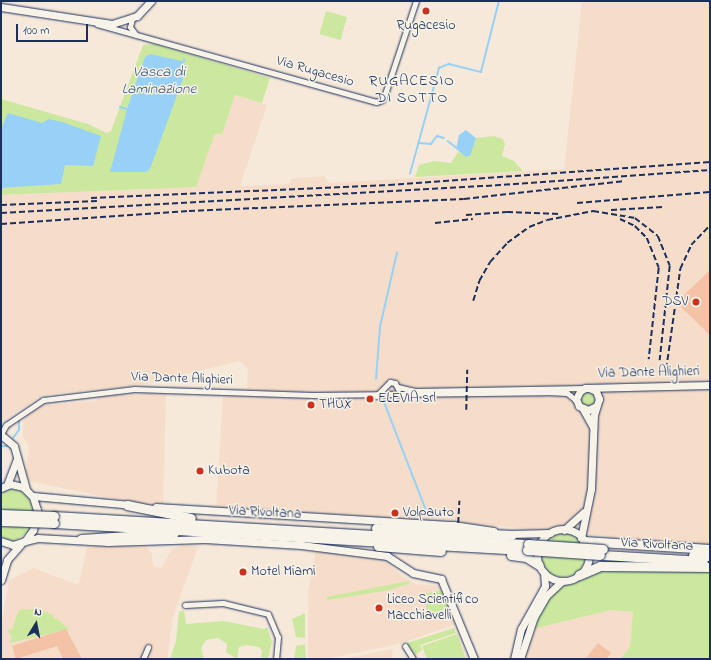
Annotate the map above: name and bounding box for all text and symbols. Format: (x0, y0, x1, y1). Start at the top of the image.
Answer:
marker: Rugacesio (421, 6, 431, 16)
scale bar (18, 16, 90, 42)
place label: Rugacesio (397, 18, 455, 34)
text: 100 m (23, 22, 50, 40)
street label: Via Rugacesio (274, 53, 356, 91)
water label: Vasca di Laminazione (122, 63, 196, 98)
district label: RUGACESIO DI SOTTO (369, 72, 455, 107)
place label: DSV (662, 294, 688, 310)
marker: DSV (691, 297, 701, 307)
street label: Via Dante Alighieri (598, 364, 700, 382)
street label: Via Dante Alighieri (131, 369, 233, 389)
place label: ELEVIA srl (378, 391, 436, 407)
marker: ELEVIA srl (365, 394, 375, 404)
place label: THUX (319, 397, 352, 413)
marker: THUX (306, 400, 316, 410)
place label: Kubota (208, 463, 250, 479)
marker: Kubota (195, 466, 205, 476)
street label: Via Rivoltana (228, 503, 302, 523)
place label: Volpauto (403, 505, 454, 521)
marker: Volpauto (390, 508, 400, 518)
street label: Via Rivoltana (620, 535, 694, 555)
place label: Motel Miami (251, 564, 316, 580)
marker: Motel Miami (238, 567, 248, 577)
place label: Liceo Scientifico Macchiavelli (387, 592, 479, 624)
marker: Liceo Scientifico Macchiavelli (374, 603, 384, 613)
north arrow (16, 604, 56, 644)
text: N (33, 604, 43, 621)

